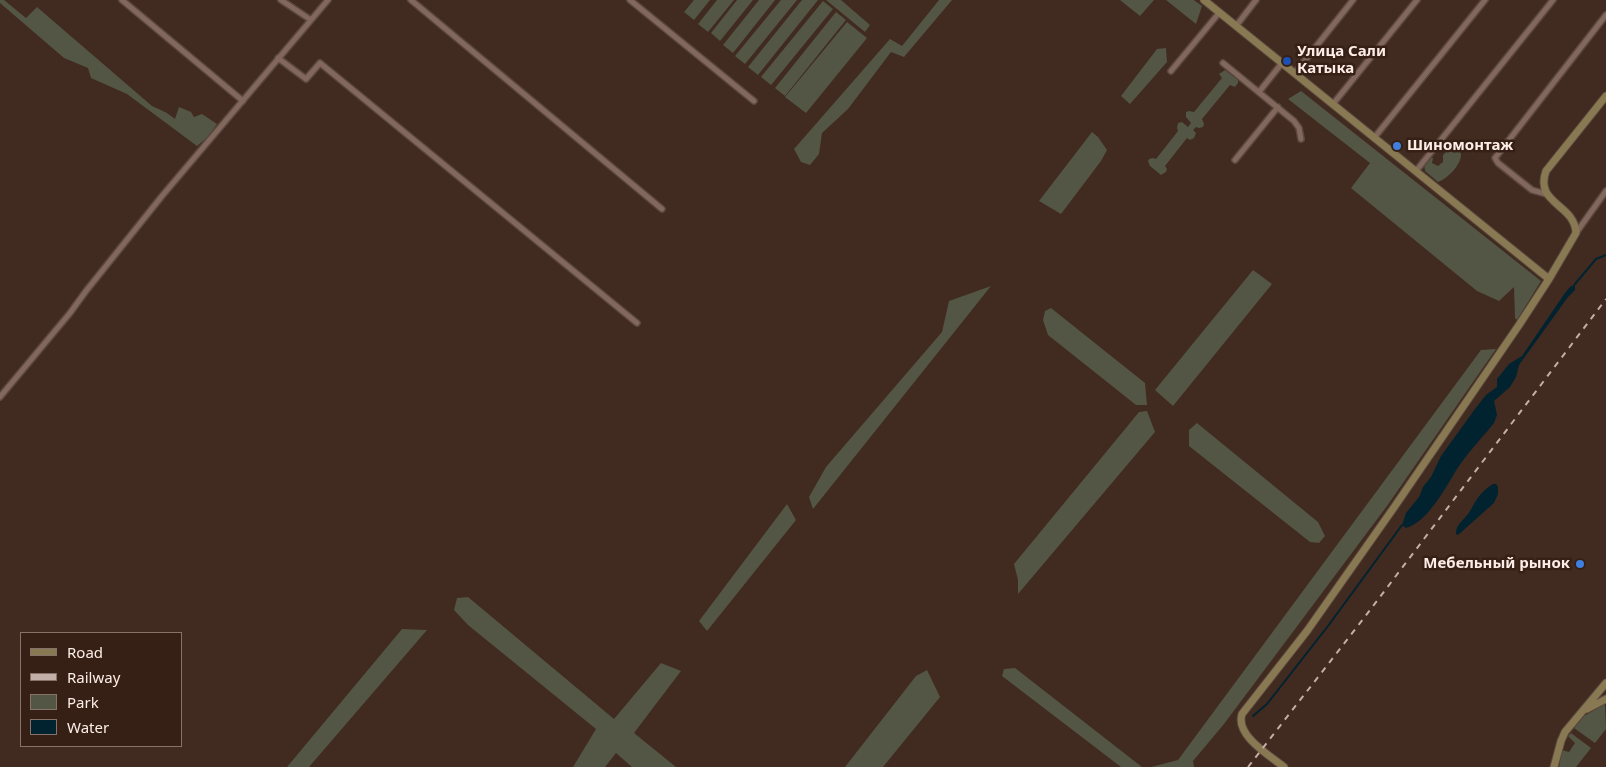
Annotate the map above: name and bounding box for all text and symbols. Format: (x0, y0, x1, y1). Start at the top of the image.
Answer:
place label: Улица Сали Катыка (1297, 43, 1386, 78)
marker: Улица Сали Катыка (1281, 55, 1293, 67)
place label: Шиномонтаж (1407, 137, 1513, 155)
marker: Шиномонтаж (1391, 140, 1403, 152)
place label: Мебельный рынок (1423, 555, 1570, 573)
marker: Мебельный рынок (1574, 558, 1586, 570)
legend (20, 632, 182, 747)
text: Road (67, 642, 103, 662)
text: Railway (67, 667, 120, 687)
text: Park (67, 692, 99, 712)
text: Water (67, 717, 109, 737)

